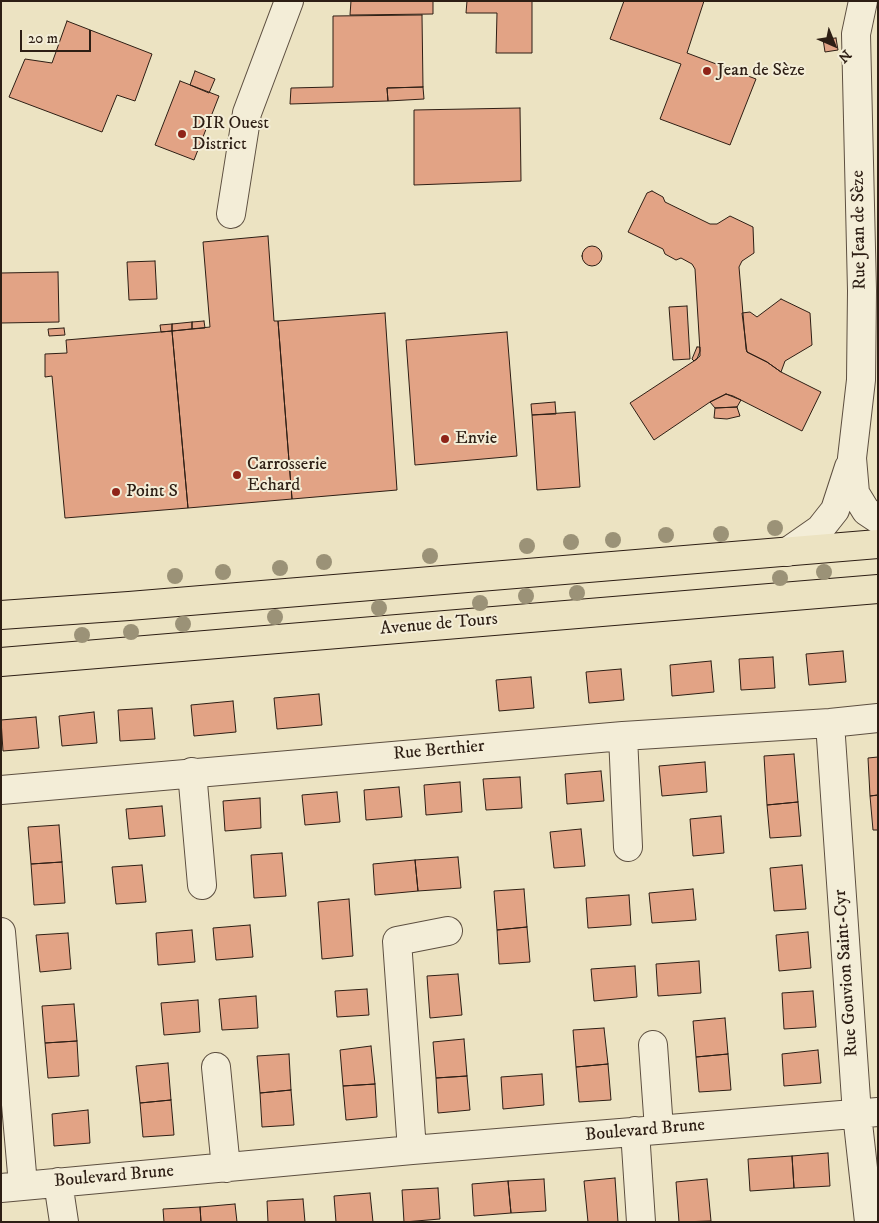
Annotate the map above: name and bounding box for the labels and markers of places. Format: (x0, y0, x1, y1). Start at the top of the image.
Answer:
place label: Jean de Sèze (717, 60, 805, 82)
marker: Jean de Sèze (701, 65, 713, 77)
place label: DIR Ouest District (192, 113, 269, 156)
marker: DIR Ouest District (176, 128, 188, 140)
place label: Envie (455, 428, 497, 450)
marker: Envie (439, 433, 451, 445)
place label: Carrosserie Echard (247, 454, 327, 496)
marker: Carrosserie Echard (231, 469, 243, 481)
place label: Point S (126, 481, 178, 503)
marker: Point S (110, 486, 122, 498)

